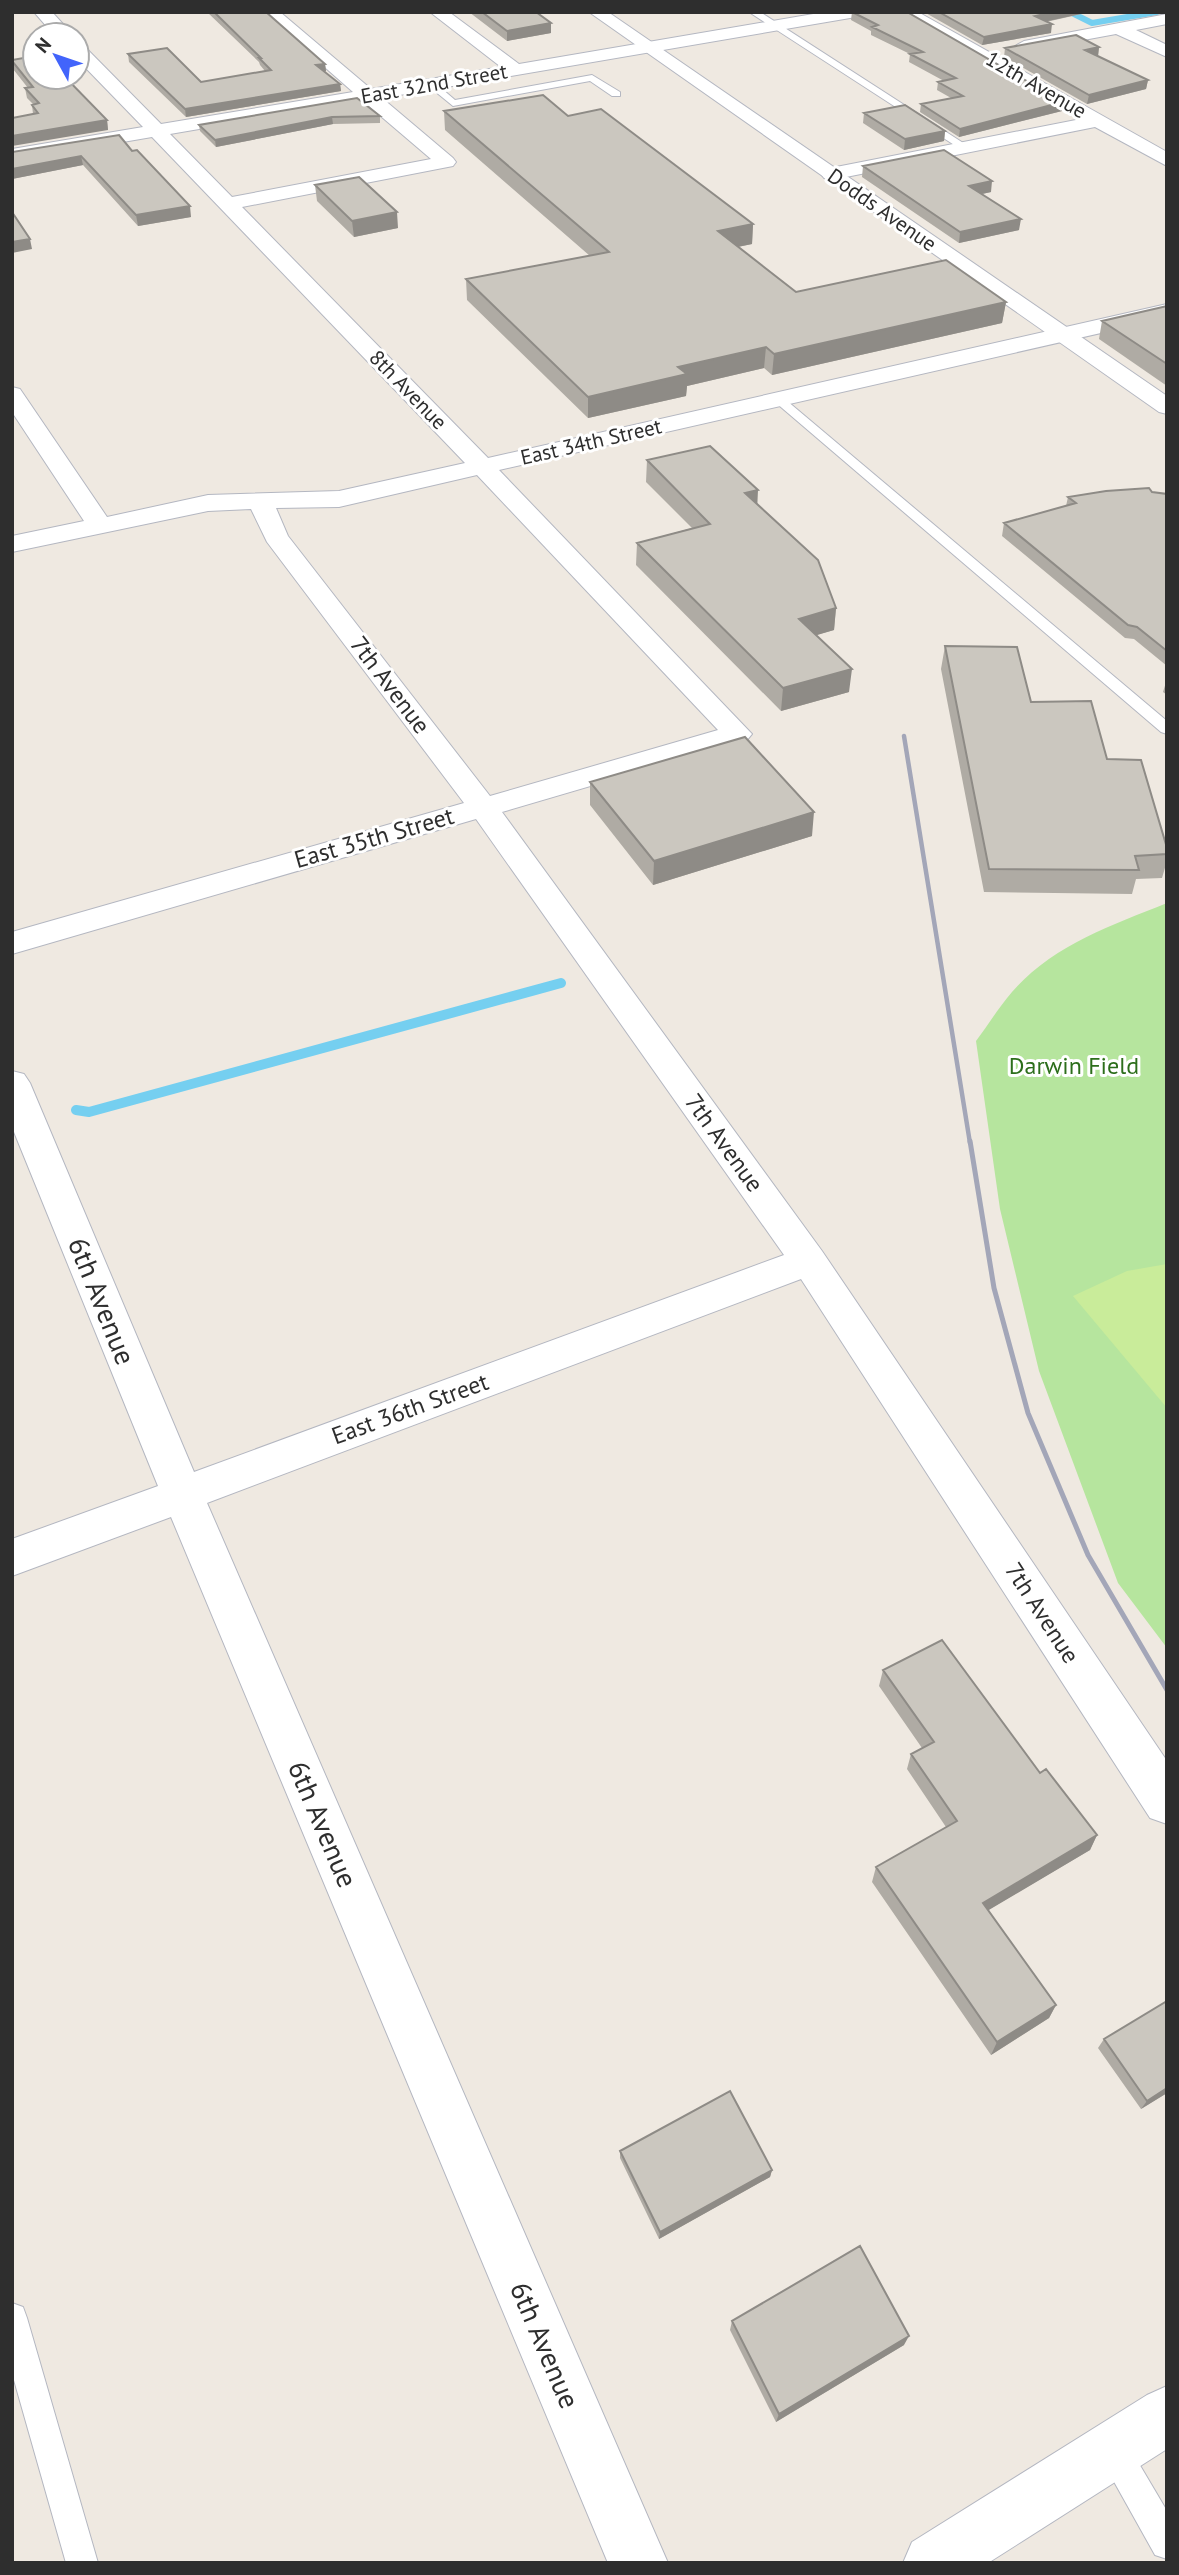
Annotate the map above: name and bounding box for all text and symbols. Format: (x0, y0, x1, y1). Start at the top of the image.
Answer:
north arrow (21, 21, 91, 91)
text: N (30, 33, 56, 58)
street label: 12th Avenue (981, 45, 1092, 124)
street label: East 32nd Street (359, 57, 509, 110)
street label: Dodds Avenue (823, 162, 942, 257)
street label: 8th Avenue (364, 344, 453, 435)
street label: East 34th Street (518, 412, 664, 471)
street label: 7th Avenue (344, 630, 437, 740)
street label: East 35th Street (291, 800, 457, 875)
park label: Darwin Field (1009, 1050, 1139, 1081)
street label: 7th Avenue (678, 1087, 771, 1198)
street label: 6th Avenue (60, 1232, 145, 1370)
street label: East 36th Street (327, 1366, 492, 1451)
street label: 7th Avenue (998, 1556, 1087, 1669)
street label: 6th Avenue (280, 1755, 367, 1893)
street label: 6th Avenue (502, 2276, 589, 2414)

